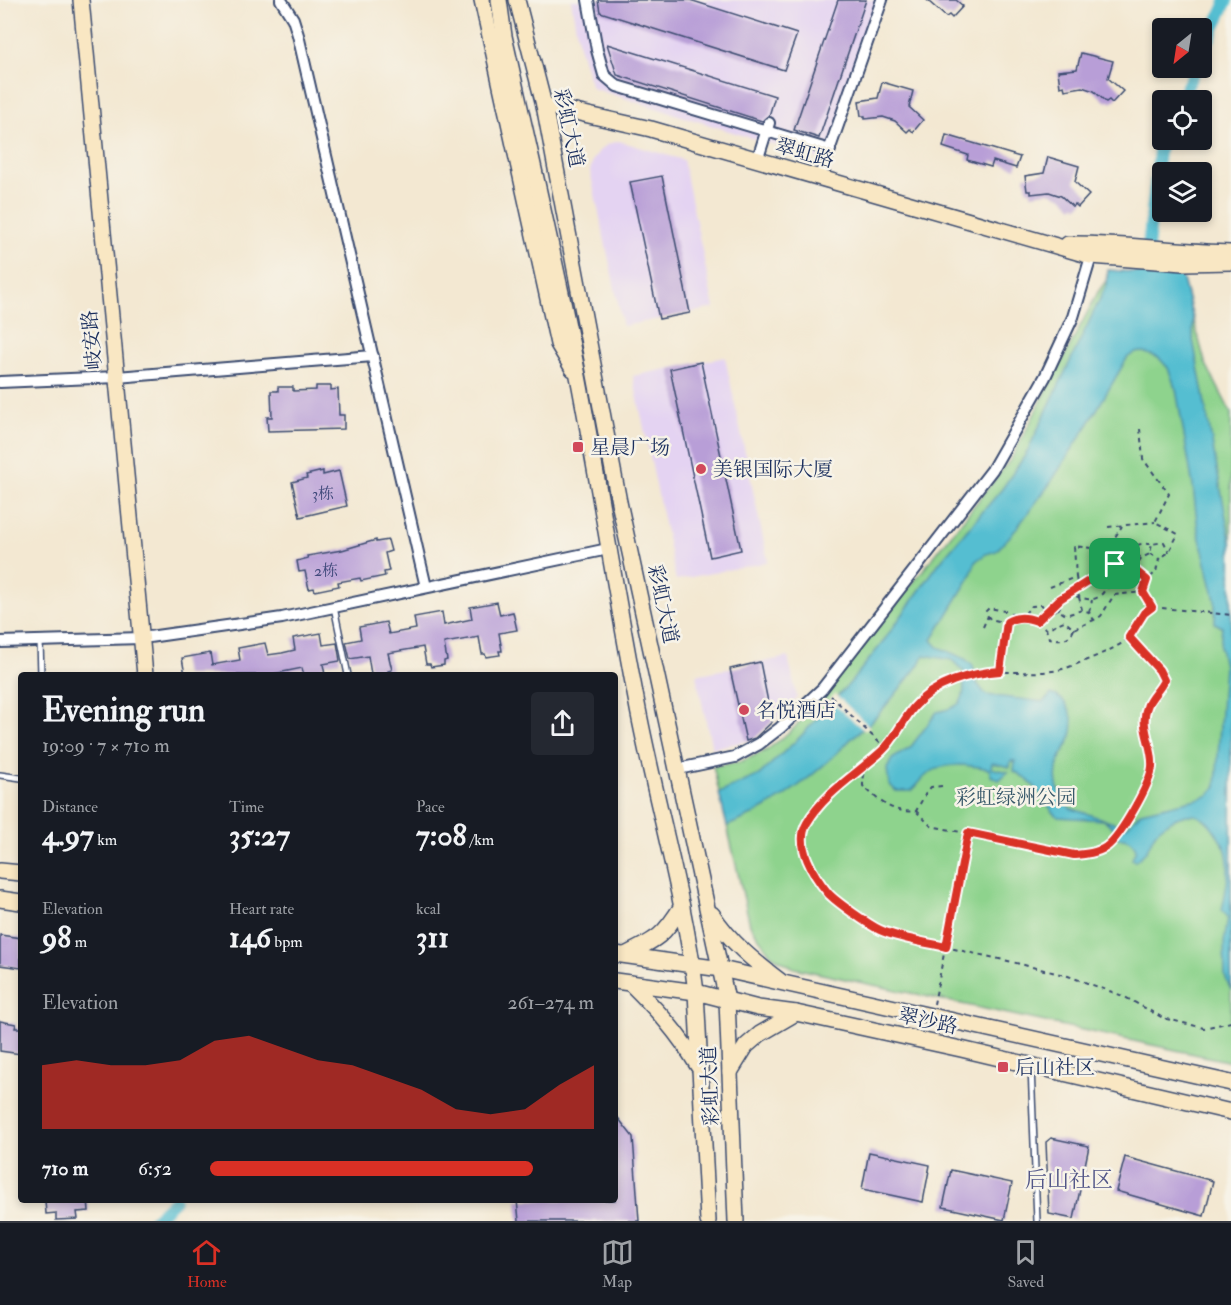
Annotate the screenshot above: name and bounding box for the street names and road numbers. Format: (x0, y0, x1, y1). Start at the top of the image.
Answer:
street label: 彩虹大道 (548, 86, 590, 170)
street label: 翠虹路 (773, 133, 837, 173)
street label: 岐安路 (77, 309, 107, 371)
street label: 彩虹大道 (642, 562, 684, 646)
street label: 翠沙路 (896, 1003, 960, 1039)
street label: 彩虹大道 (696, 1046, 724, 1126)

